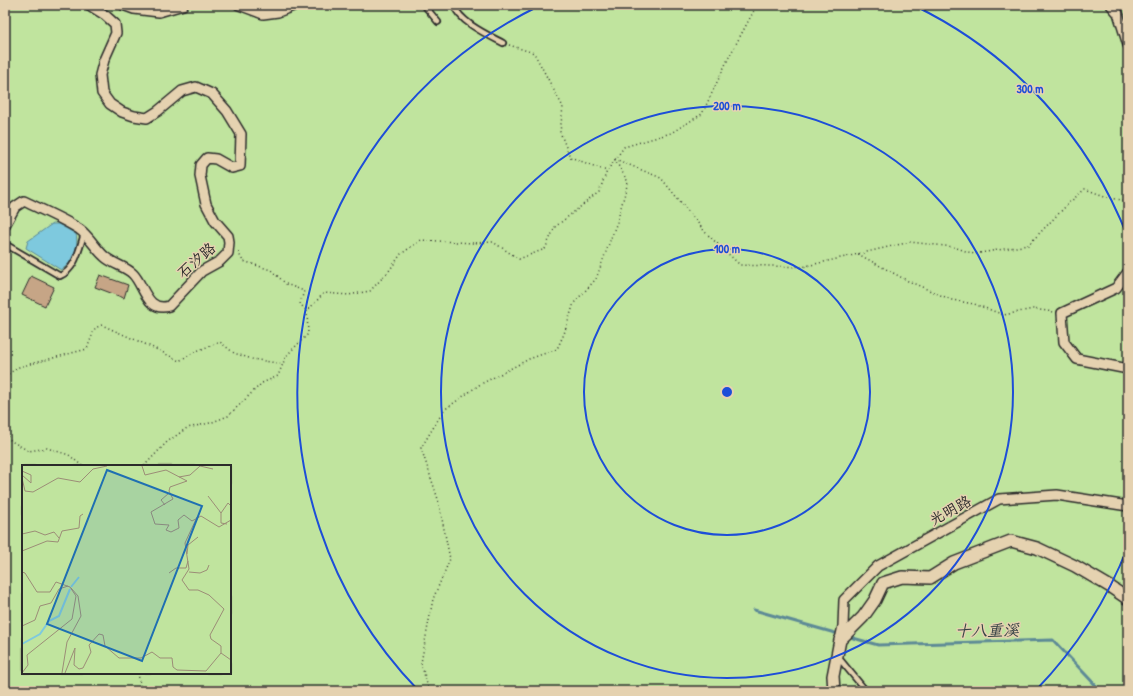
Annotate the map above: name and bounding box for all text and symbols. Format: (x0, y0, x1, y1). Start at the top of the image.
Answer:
text: 300 m (1016, 80, 1044, 97)
text: 200 m (713, 97, 741, 114)
street label: 石汐路 (172, 237, 220, 283)
text: 100 m (714, 240, 740, 257)
centre of rings (720, 385, 734, 399)
inset map (22, 465, 231, 674)
street label: 光明路 (925, 490, 975, 530)
water label: 十八重溪 (955, 618, 1020, 642)

